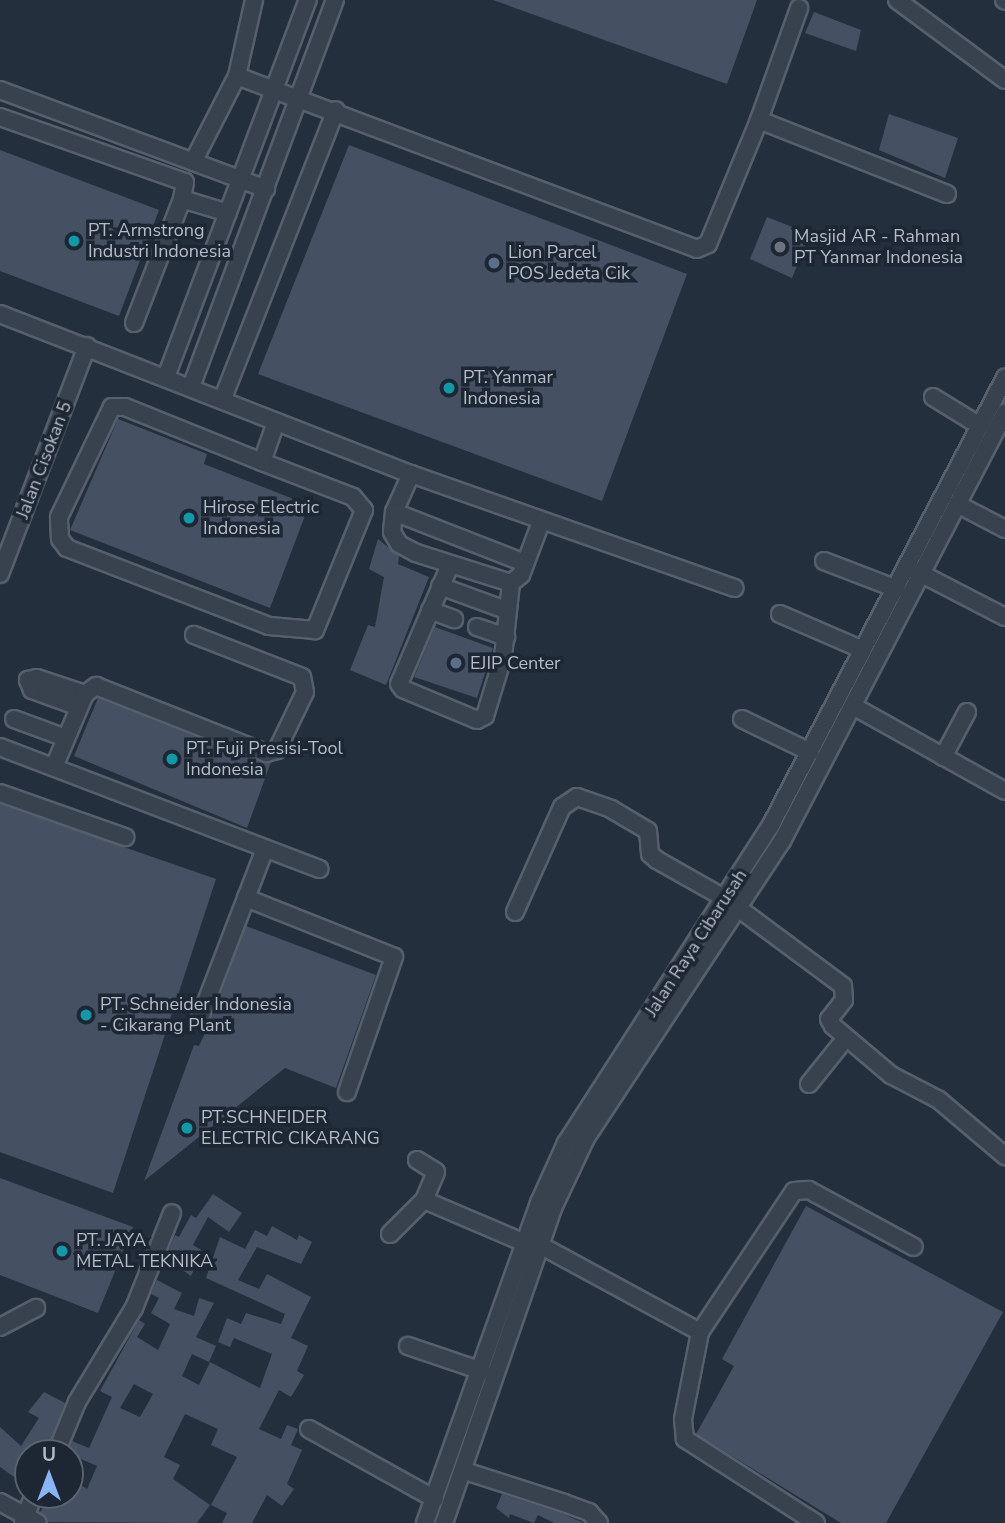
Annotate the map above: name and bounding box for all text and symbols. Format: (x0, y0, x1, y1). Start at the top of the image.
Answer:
place label: PT. Armstrong Industri Indonesia (88, 220, 231, 262)
place label: Masjid AR - Rahman PT Yanmar Indonesia (794, 226, 963, 268)
marker: PT. Armstrong Industri Indonesia (66, 233, 82, 249)
marker: Masjid AR - Rahman PT Yanmar Indonesia (772, 239, 788, 255)
place label: Lion Parcel POS Jedeta Cik (508, 242, 630, 284)
marker: Lion Parcel POS Jedeta Cik (486, 255, 502, 271)
place label: PT. Yanmar Indonesia (463, 367, 553, 410)
marker: PT. Yanmar Indonesia (441, 380, 457, 396)
street label: Jalan Cisokan 5 (12, 398, 76, 522)
place label: Hirose Electric Indonesia (203, 497, 319, 540)
marker: Hirose Electric Indonesia (181, 510, 197, 526)
place label: EJIP Center (470, 652, 561, 674)
marker: EJIP Center (448, 655, 464, 671)
place label: PT. Fuji Presisi-Tool Indonesia (186, 738, 343, 780)
marker: PT. Fuji Presisi-Tool Indonesia (164, 751, 180, 767)
street label: Jalan Raya Cibarusah (640, 865, 752, 1021)
place label: PT. Schneider Indonesia - Cikarang Plant (100, 994, 292, 1036)
marker: PT. Schneider Indonesia - Cikarang Plant (78, 1007, 94, 1023)
place label: PT.SCHNEIDER ELECTRIC CIKARANG (201, 1107, 380, 1150)
marker: PT.SCHNEIDER ELECTRIC CIKARANG (179, 1120, 195, 1136)
place label: PT. JAYA METAL TEKNIKA (76, 1230, 213, 1272)
marker: PT. JAYA METAL TEKNIKA (54, 1243, 70, 1259)
north arrow (14, 1439, 84, 1509)
text: U (42, 1442, 56, 1468)

